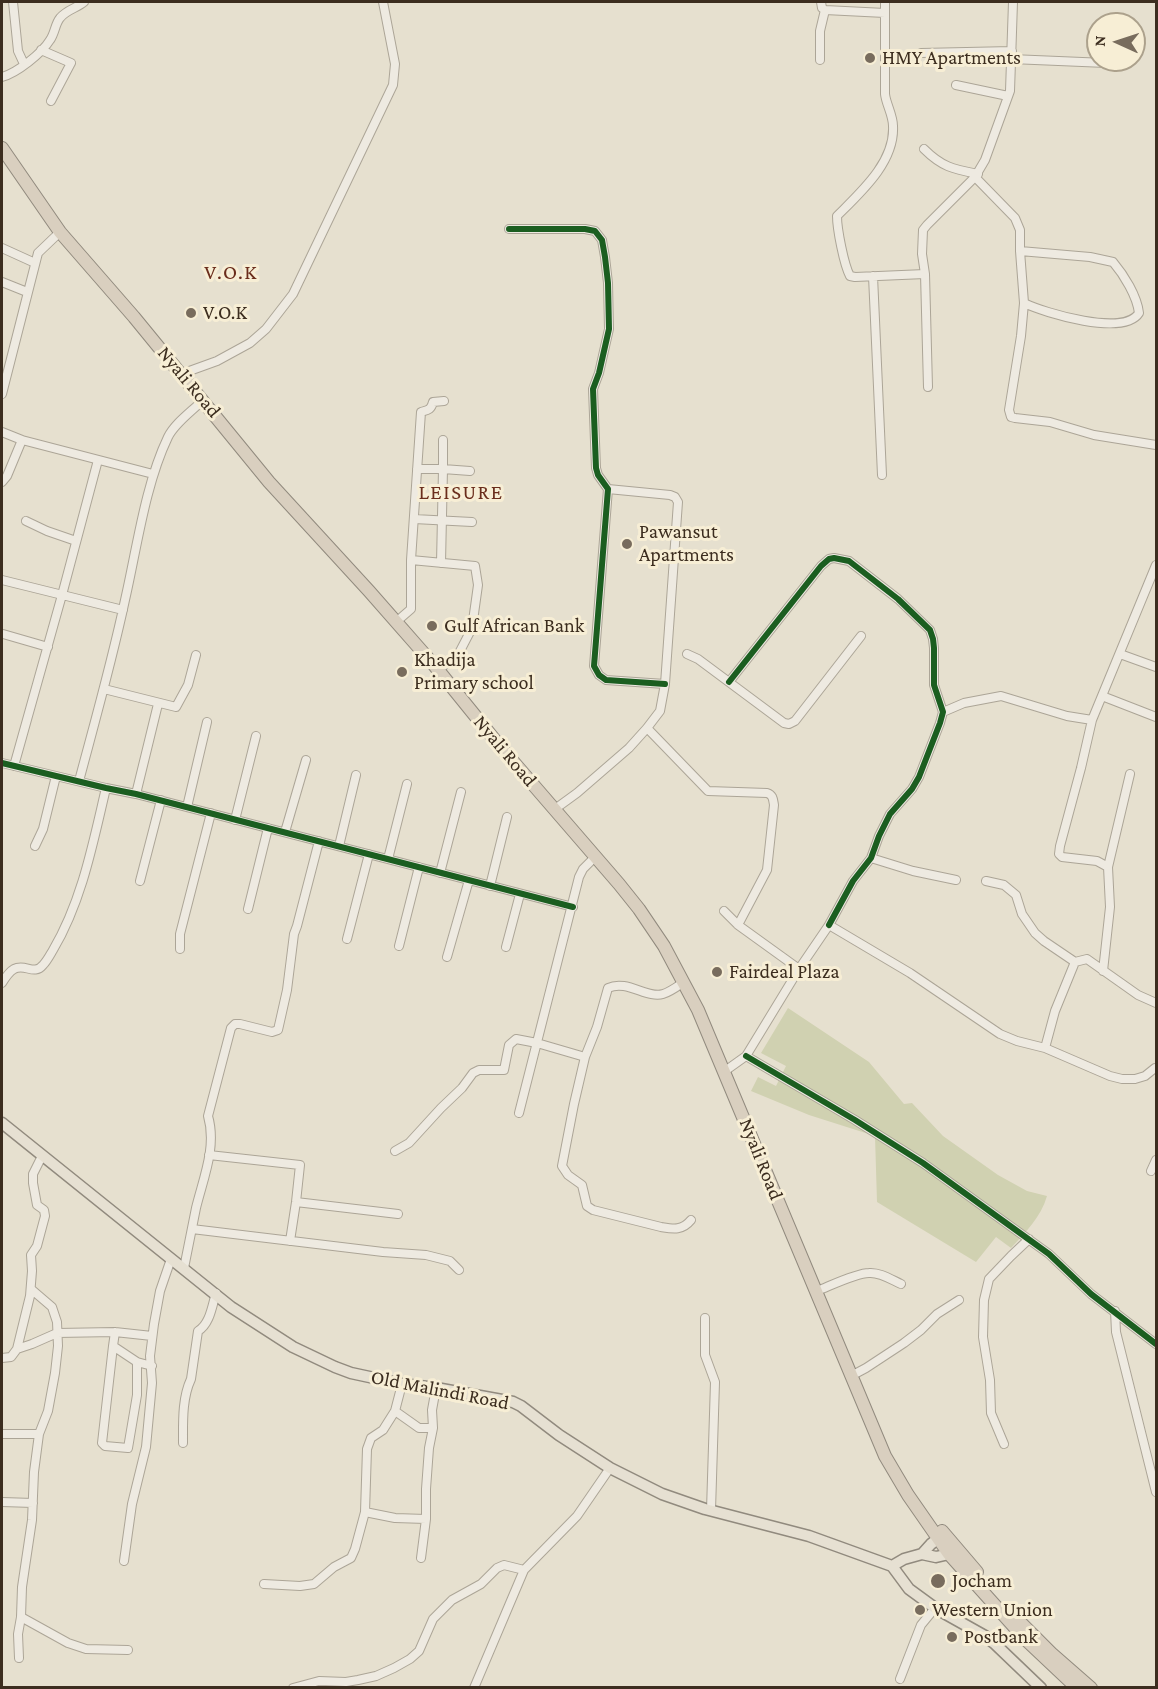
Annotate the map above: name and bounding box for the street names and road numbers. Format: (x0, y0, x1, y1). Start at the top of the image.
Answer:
street label: Nyali Road (152, 341, 226, 423)
street label: Nyali Road (468, 710, 542, 792)
street label: Nyali Road (734, 1115, 788, 1203)
street label: Old Malindi Road (369, 1365, 511, 1415)

